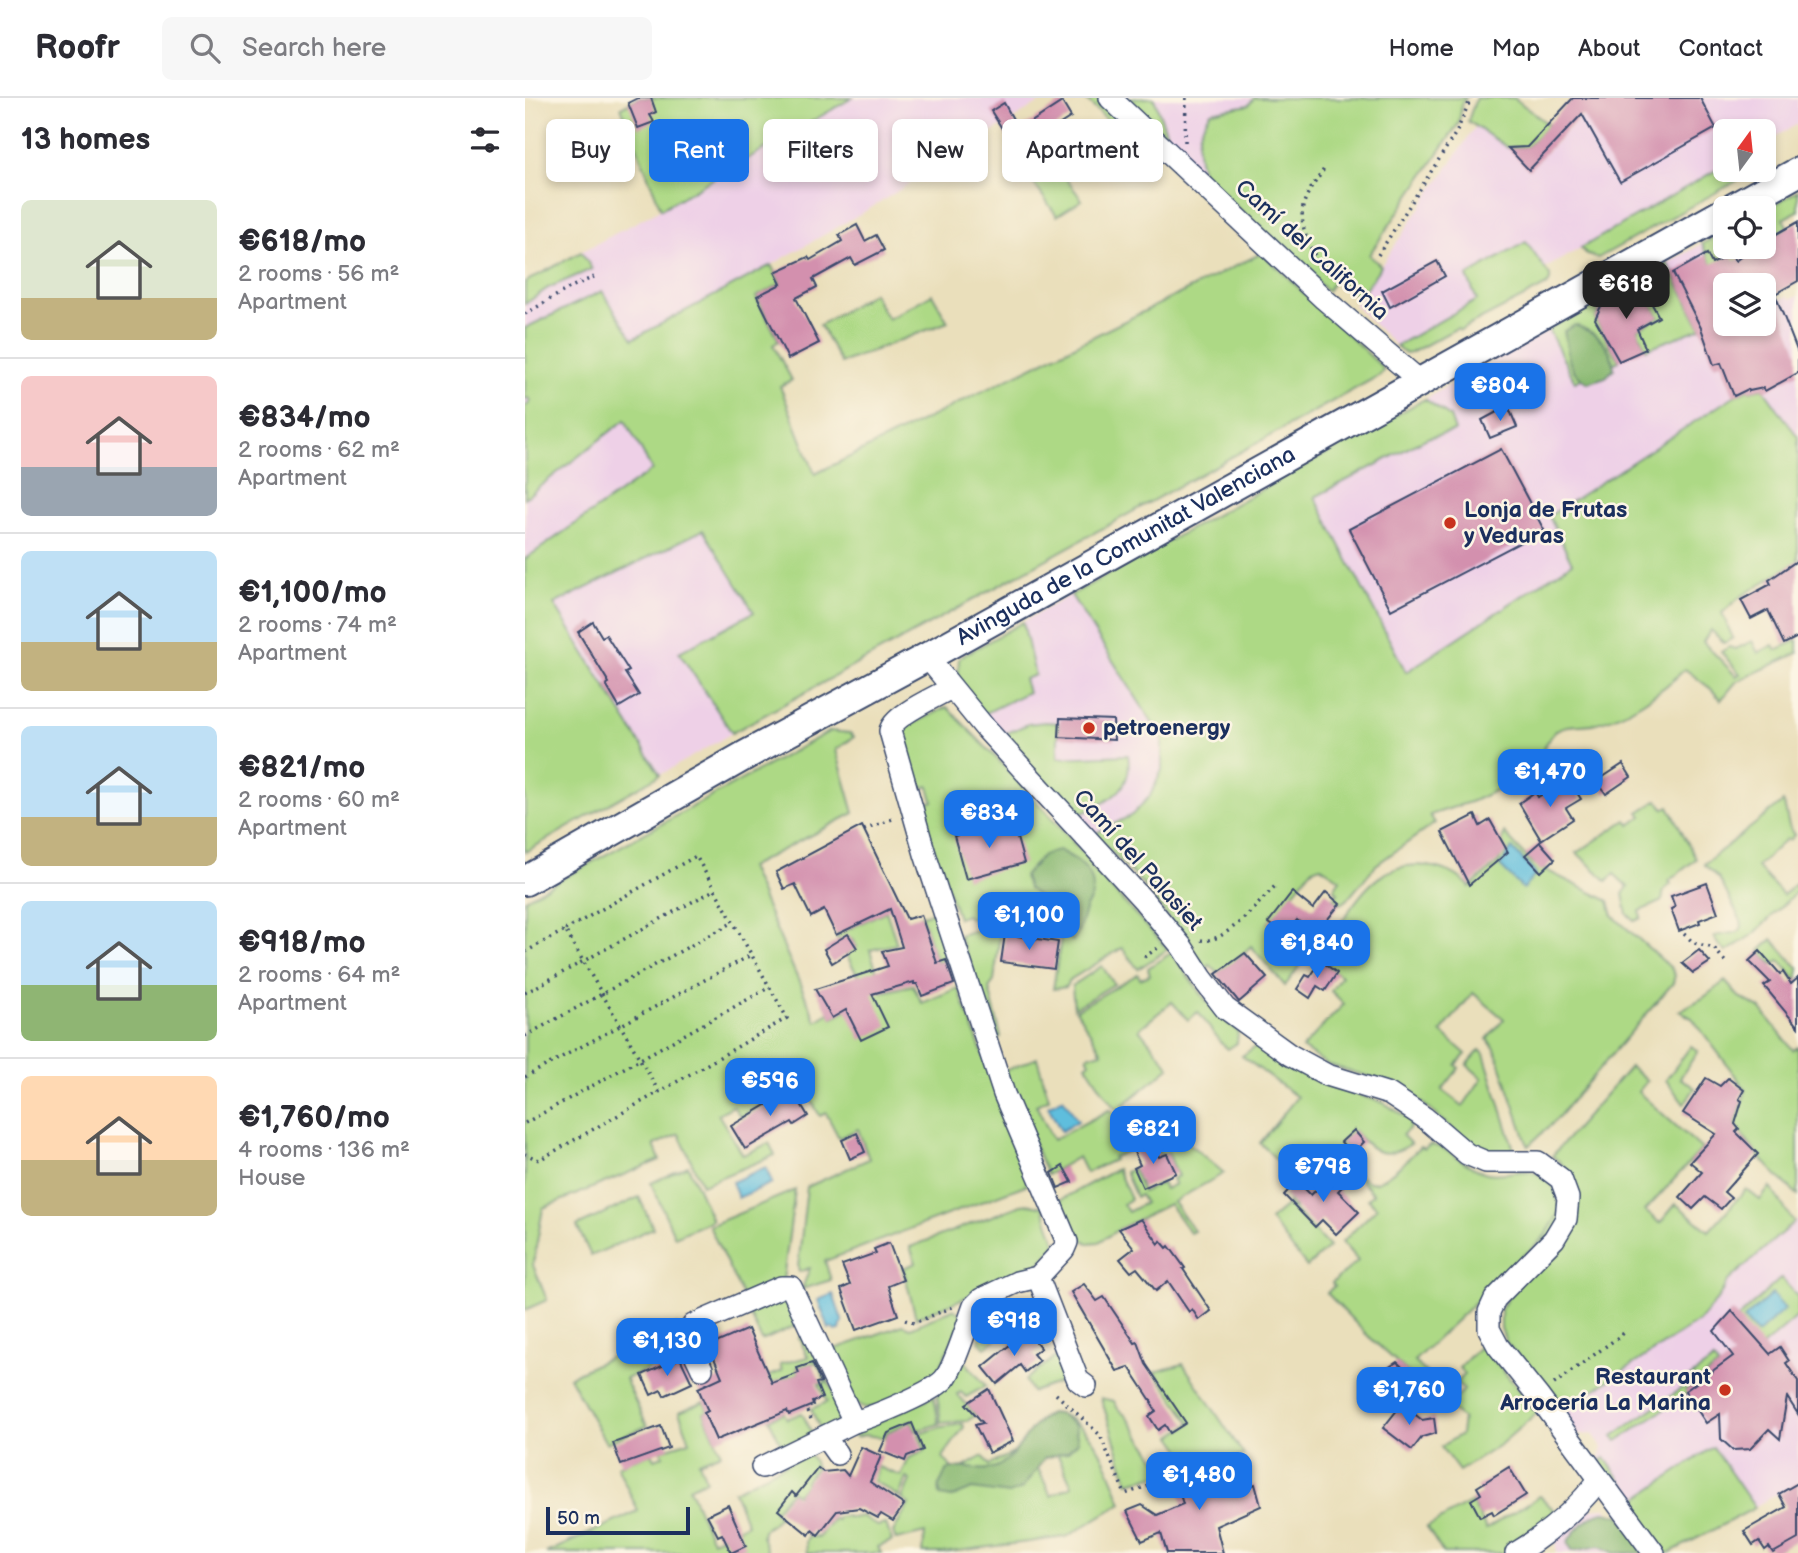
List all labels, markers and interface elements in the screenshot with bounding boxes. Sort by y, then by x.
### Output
search box [162,17,652,80]
text: Roofr [35,28,120,68]
icon: search [186,29,224,67]
text: Search here [242,33,386,64]
text: Home [1389,34,1454,63]
text: Map [1492,34,1540,63]
text: About [1578,34,1640,63]
text: Contact [1678,34,1763,63]
chip: Buy [546,119,635,182]
chip: Rent [649,119,749,182]
chip: Filters [763,119,878,182]
chip: New [892,119,988,182]
chip: Apartment [1002,119,1163,182]
north arrow [1713,119,1776,182]
map controls [1713,119,1776,336]
icon: filters [466,121,504,159]
text: 13 homes [21,122,150,158]
street label: Camí del California [1229,174,1395,326]
button: locate [1713,196,1776,259]
text: €618/mo [238,224,366,260]
icon: home [77,228,161,312]
text: 2 rooms · 56 m² [238,260,400,288]
pin: €618 [1585,262,1667,321]
text: €618 [1599,270,1653,298]
button: layers [1713,273,1776,336]
text: Apartment [238,288,347,316]
pin: €804 [1459,364,1541,423]
text: €804 [1470,372,1530,400]
text: €834/mo [238,400,371,436]
icon: home [77,404,161,488]
text: 2 rooms · 62 m² [238,436,400,464]
street label: Avinguda de la Comunitat Valenciana [951,440,1300,652]
text: Apartment [238,464,347,492]
place label: Lonja de Frutas y Veduras [1464,496,1627,550]
marker: Lonja de Frutas y Veduras [1442,515,1458,531]
text: €1,100/mo [238,575,387,611]
icon: home [77,579,161,663]
text: 2 rooms · 74 m² [238,611,397,639]
text: Apartment [238,639,347,667]
place label: petroenergy [1103,714,1231,742]
marker: petroenergy [1081,720,1097,736]
text: €821/mo [238,750,365,786]
pin: €1,470 [1493,750,1607,809]
icon: home [77,754,161,838]
text: €1,470 [1514,758,1586,786]
street label: Camí del Palasiet [1067,784,1209,936]
text: 2 rooms · 60 m² [238,786,400,814]
pin: €834 [948,790,1030,850]
text: €834 [960,799,1018,827]
text: Apartment [238,814,347,842]
pin: €1,100 [972,892,1086,952]
text: €1,100 [994,901,1064,929]
pin: €1,840 [1260,920,1374,980]
text: €918/mo [238,925,366,961]
icon: home [77,929,161,1013]
text: €1,840 [1280,929,1354,957]
text: 2 rooms · 64 m² [238,961,400,989]
text: Apartment [238,989,347,1017]
pin: €596 [729,1058,811,1118]
text: €596 [741,1067,799,1095]
text: €1,760/mo [238,1100,390,1136]
icon: home [77,1104,161,1188]
pin: €821 [1112,1107,1194,1166]
text: €821 [1126,1115,1180,1143]
text: 4 rooms · 136 m² [238,1136,410,1164]
pin: €798 [1282,1144,1364,1204]
text: €798 [1294,1153,1352,1181]
text: House [238,1164,305,1192]
pin: €918 [973,1298,1055,1358]
text: €918 [987,1307,1041,1335]
pin: €1,130 [610,1318,724,1378]
text: €1,130 [632,1327,702,1355]
place label: Restaurant Arrocería La Marina [1499,1363,1711,1417]
pin: €1,760 [1352,1368,1466,1427]
text: €1,760 [1373,1376,1445,1404]
marker: Restaurant Arrocería La Marina [1717,1382,1733,1398]
pin: €1,480 [1142,1452,1256,1512]
text: €1,480 [1162,1461,1236,1489]
scale bar [546,1504,689,1536]
text: 50 m [557,1507,600,1530]

